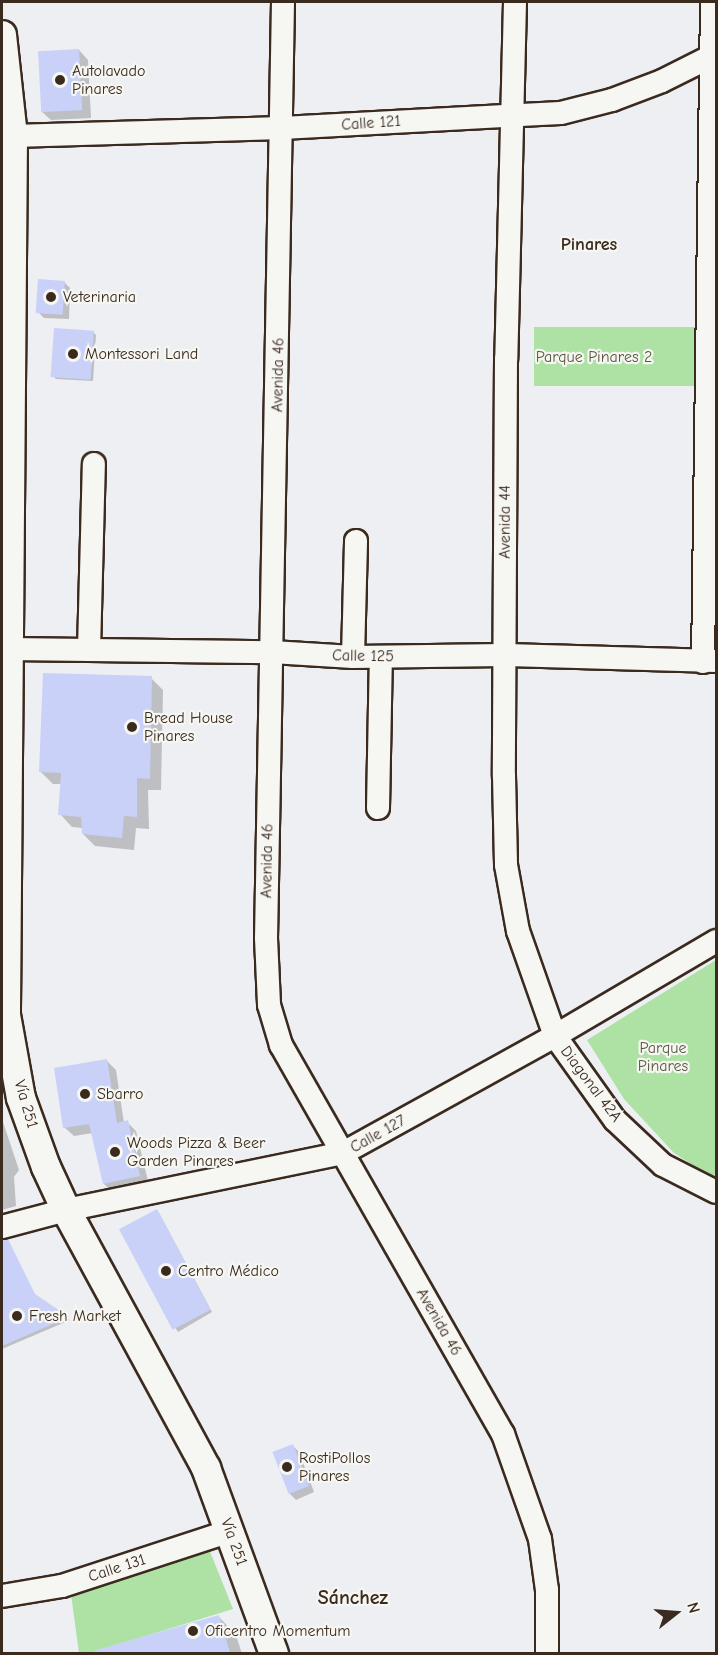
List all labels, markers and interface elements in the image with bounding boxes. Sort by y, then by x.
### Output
place label: Autolavado Pinares [72,61,145,99]
marker: Autolavado Pinares [53,73,67,87]
street label: Calle 121 [341,111,401,135]
district label: Pinares [561,234,617,256]
place label: Veterinaria [63,287,136,307]
marker: Veterinaria [44,290,58,304]
street label: Avenida 46 [268,338,288,412]
place label: Montessori Land [85,344,198,364]
marker: Montessori Land [66,347,80,361]
park label: Parque Pinares 2 [536,347,652,367]
street label: Avenida 44 [495,485,515,559]
street label: Calle 125 [332,646,394,666]
place label: Bread House Pinares [144,708,233,746]
marker: Bread House Pinares [125,720,139,734]
street label: Avenida 46 [257,824,277,898]
park label: Parque Pinares [638,1038,688,1076]
street label: Diagonal 42A [556,1042,626,1126]
street label: Vía 251 [10,1078,42,1130]
place label: Sbarro [97,1084,144,1104]
marker: Sbarro [78,1087,92,1101]
street label: Calle 127 [347,1111,409,1157]
place label: Woods Pizza & Beer Garden Pinares [127,1133,265,1171]
marker: Woods Pizza & Beer Garden Pinares [108,1145,122,1159]
place label: Centro Médico [178,1261,279,1281]
marker: Centro Médico [159,1264,173,1278]
street label: Avenida 46 [412,1285,466,1359]
place label: Fresh Market [29,1306,121,1326]
marker: Fresh Market [10,1309,24,1323]
place label: RostiPollos Pinares [299,1448,370,1486]
marker: RostiPollos Pinares [280,1460,294,1474]
street label: Vía 251 [217,1516,251,1568]
street label: Calle 131 [86,1550,148,1586]
north arrow [646,1583,706,1643]
district label: Sánchez [318,1585,388,1609]
text: N [683,1600,703,1615]
place label: Oficentro Momentum [205,1621,350,1641]
marker: Oficentro Momentum [186,1624,200,1638]

